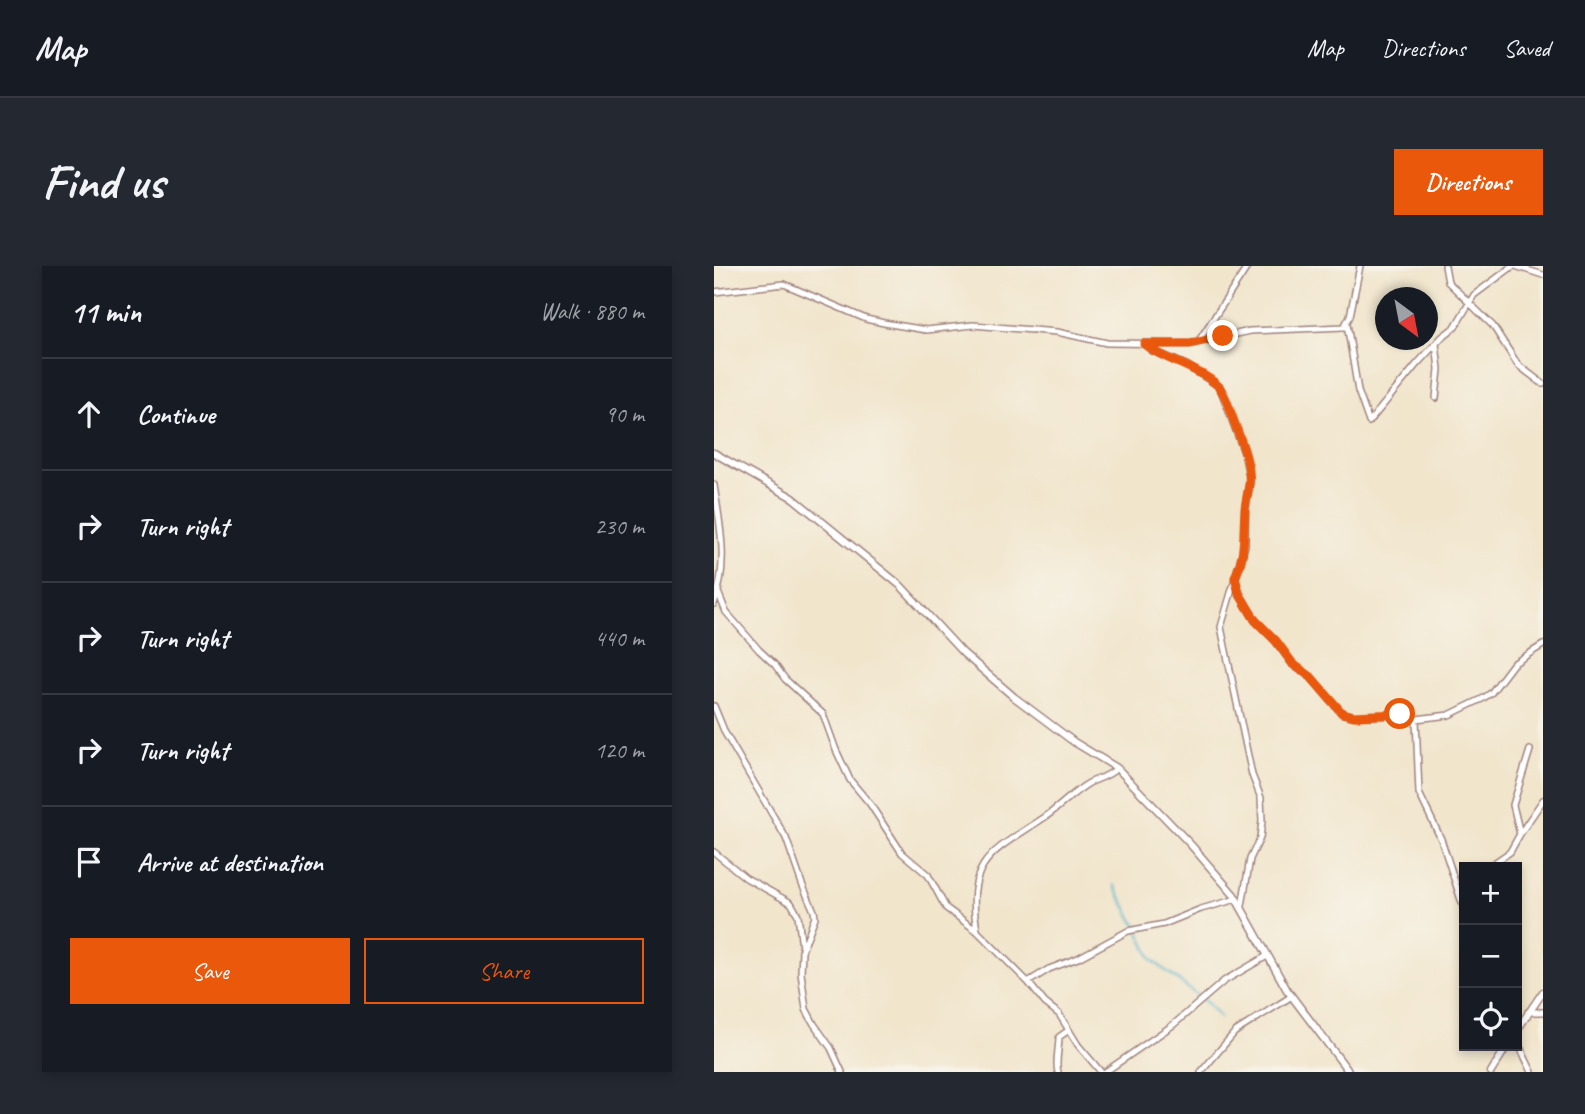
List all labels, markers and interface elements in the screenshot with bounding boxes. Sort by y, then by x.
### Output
text: Map [35,27,86,69]
text: Map [1307,33,1344,63]
text: Directions [1382,33,1465,63]
text: Saved [1503,33,1550,63]
button: Directions [1394,149,1543,215]
text: Find us [42,151,164,213]
north arrow [1375,287,1438,350]
text: 11 min [70,293,141,331]
text: Walk · 880 m [540,297,644,326]
route end [1207,320,1238,351]
icon: ahead [70,395,108,433]
text: Continue [137,398,215,431]
text: 90 m [605,400,644,429]
icon: right [70,507,108,545]
text: Turn right [137,510,228,543]
text: 230 m [595,512,644,541]
icon: right [70,619,108,657]
text: Turn right [137,622,228,655]
text: 440 m [595,624,644,653]
route start [1384,698,1415,729]
icon: right [70,731,108,769]
text: Turn right [137,734,228,767]
text: 120 m [595,736,644,765]
icon: arrive [70,843,108,881]
text: Arrive at destination [137,846,323,879]
map controls [1459,862,1522,1051]
button: + [1459,862,1522,925]
button: − [1459,925,1522,988]
button: Save [70,938,350,1004]
button: Share [364,938,644,1004]
button: locate [1459,988,1522,1051]

